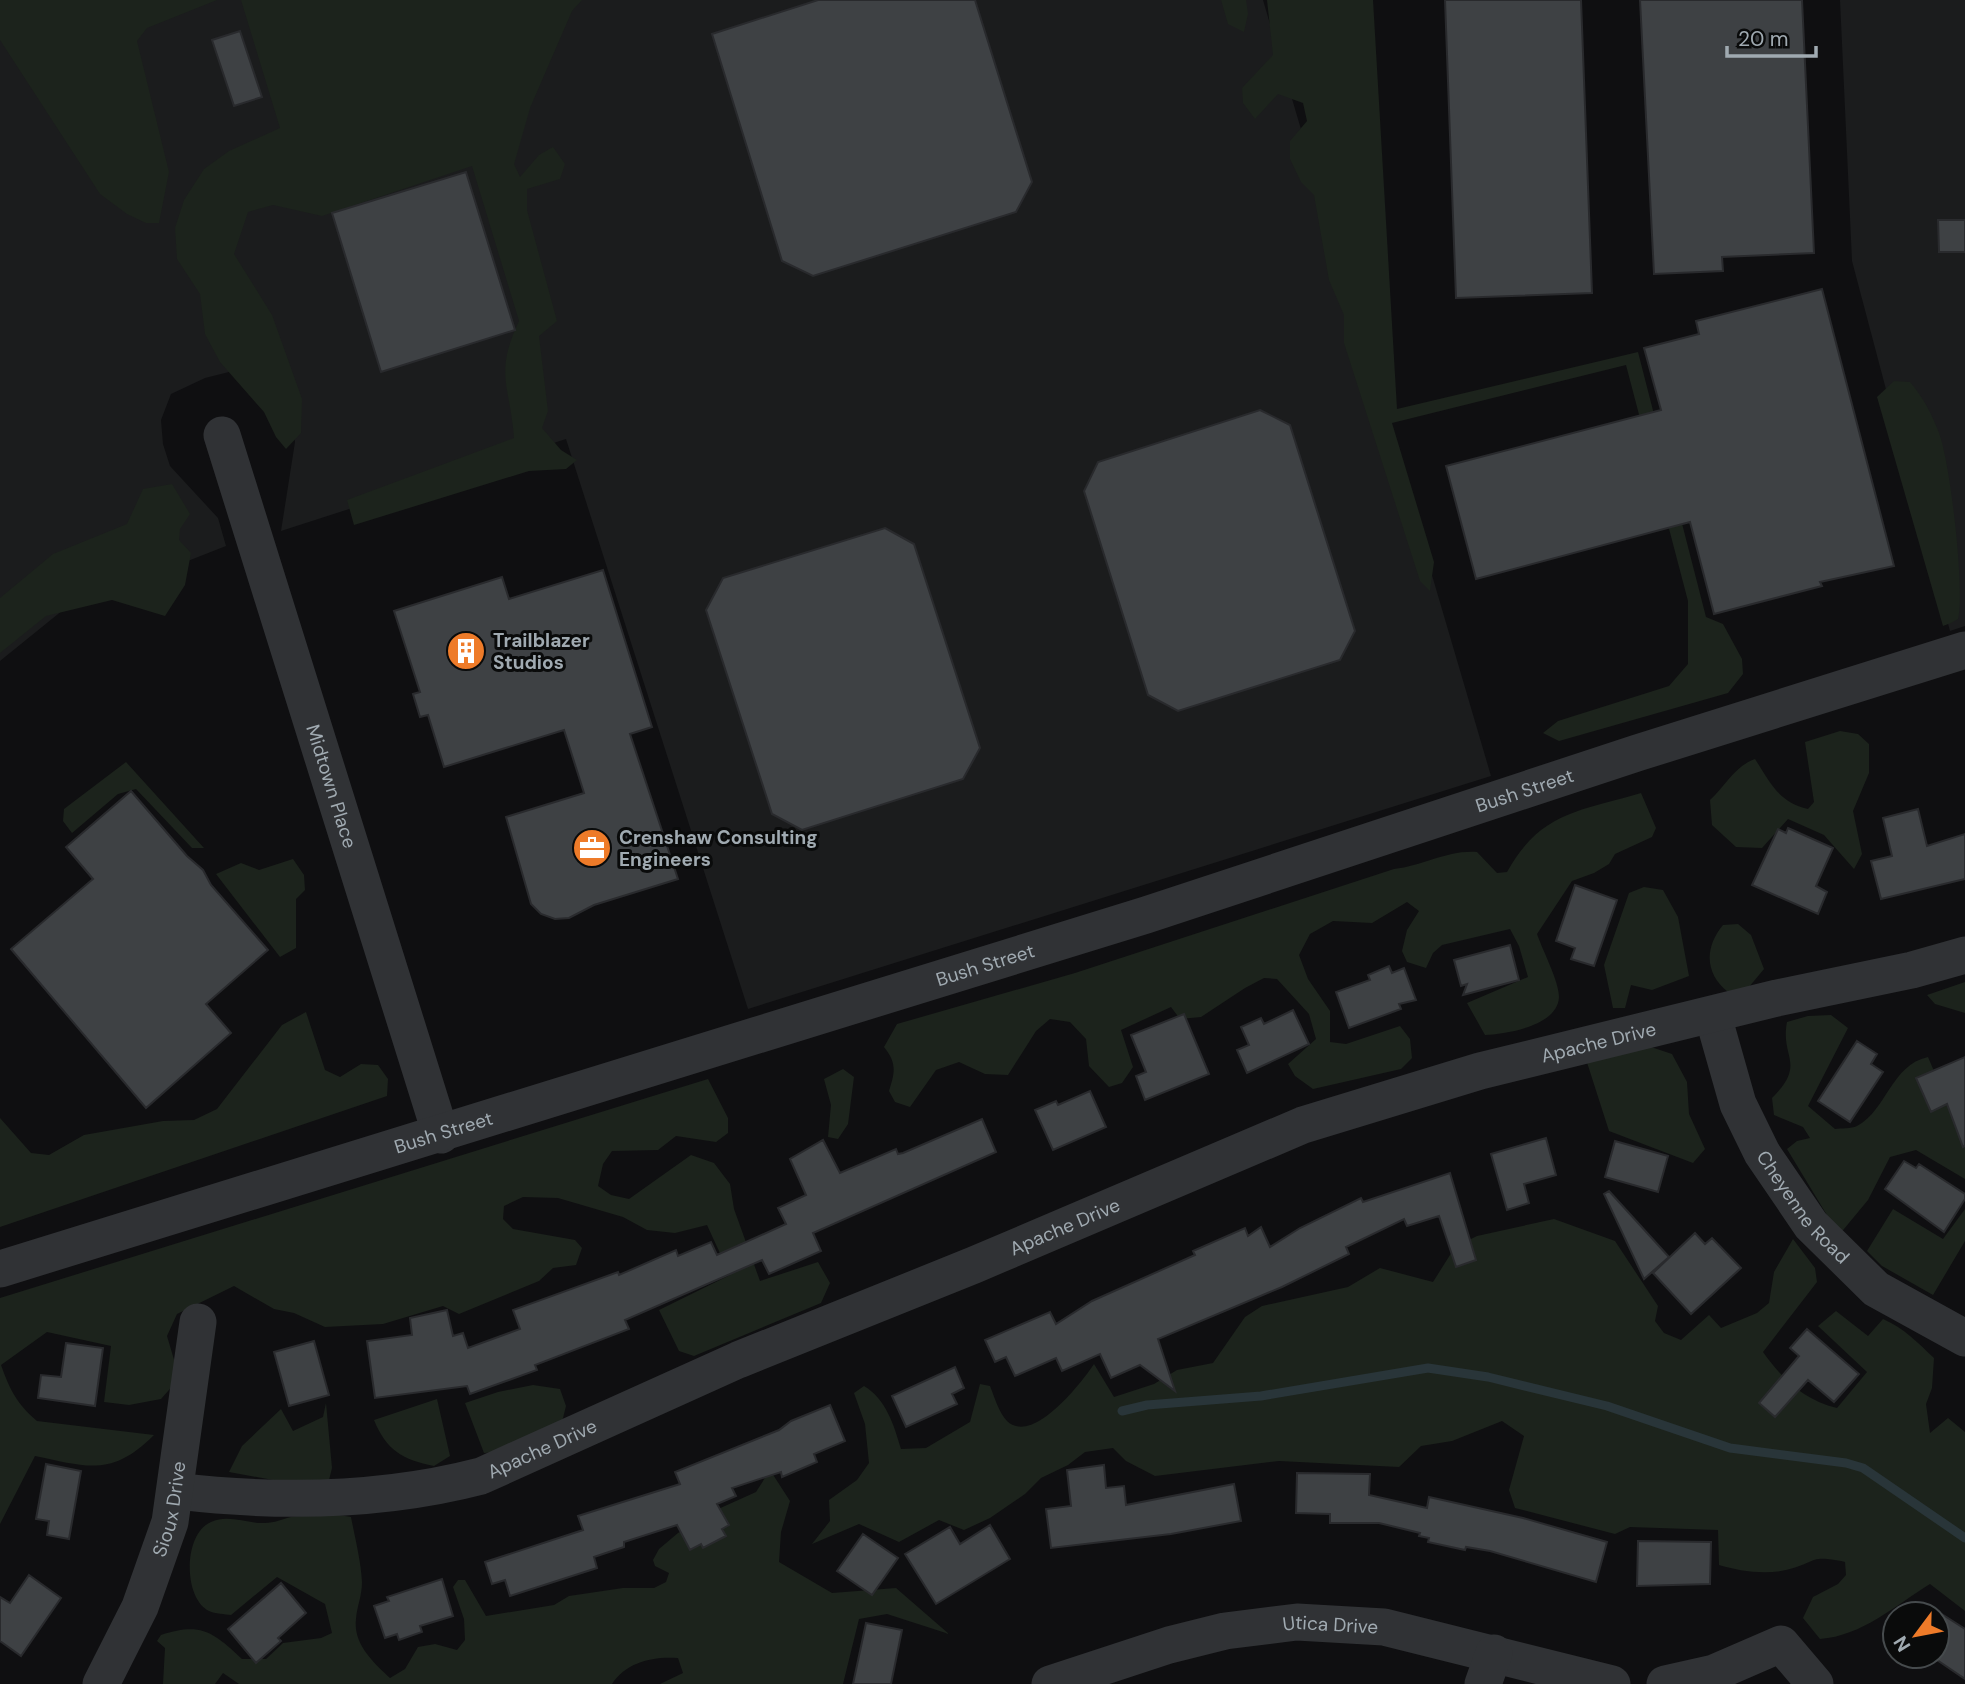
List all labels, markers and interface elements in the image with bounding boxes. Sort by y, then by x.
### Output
scale bar [1727,14,1816,58]
text: 20 m [1738,25,1789,53]
place label: Trailblazer Studios [493,628,590,675]
building icon: Trailblazer Studios [445,630,487,672]
street label: Midtown Place [301,721,363,851]
street label: Bush Street [1472,762,1577,818]
place label: Crenshaw Consulting Engineers [619,825,817,872]
office icon: Crenshaw Consulting Engineers [571,827,613,869]
street label: Bush Street [933,938,1037,992]
street label: Apache Drive [1538,1016,1658,1068]
street label: Bush Street [391,1105,496,1159]
street label: Cheyenne Road [1751,1145,1855,1269]
street label: Apache Drive [1006,1192,1124,1261]
street label: Apache Drive [483,1413,601,1484]
street label: Sioux Drive [146,1460,191,1560]
north arrow [1881,1600,1951,1670]
street label: Utica Drive [1281,1609,1379,1639]
text: N [1888,1631,1916,1656]

